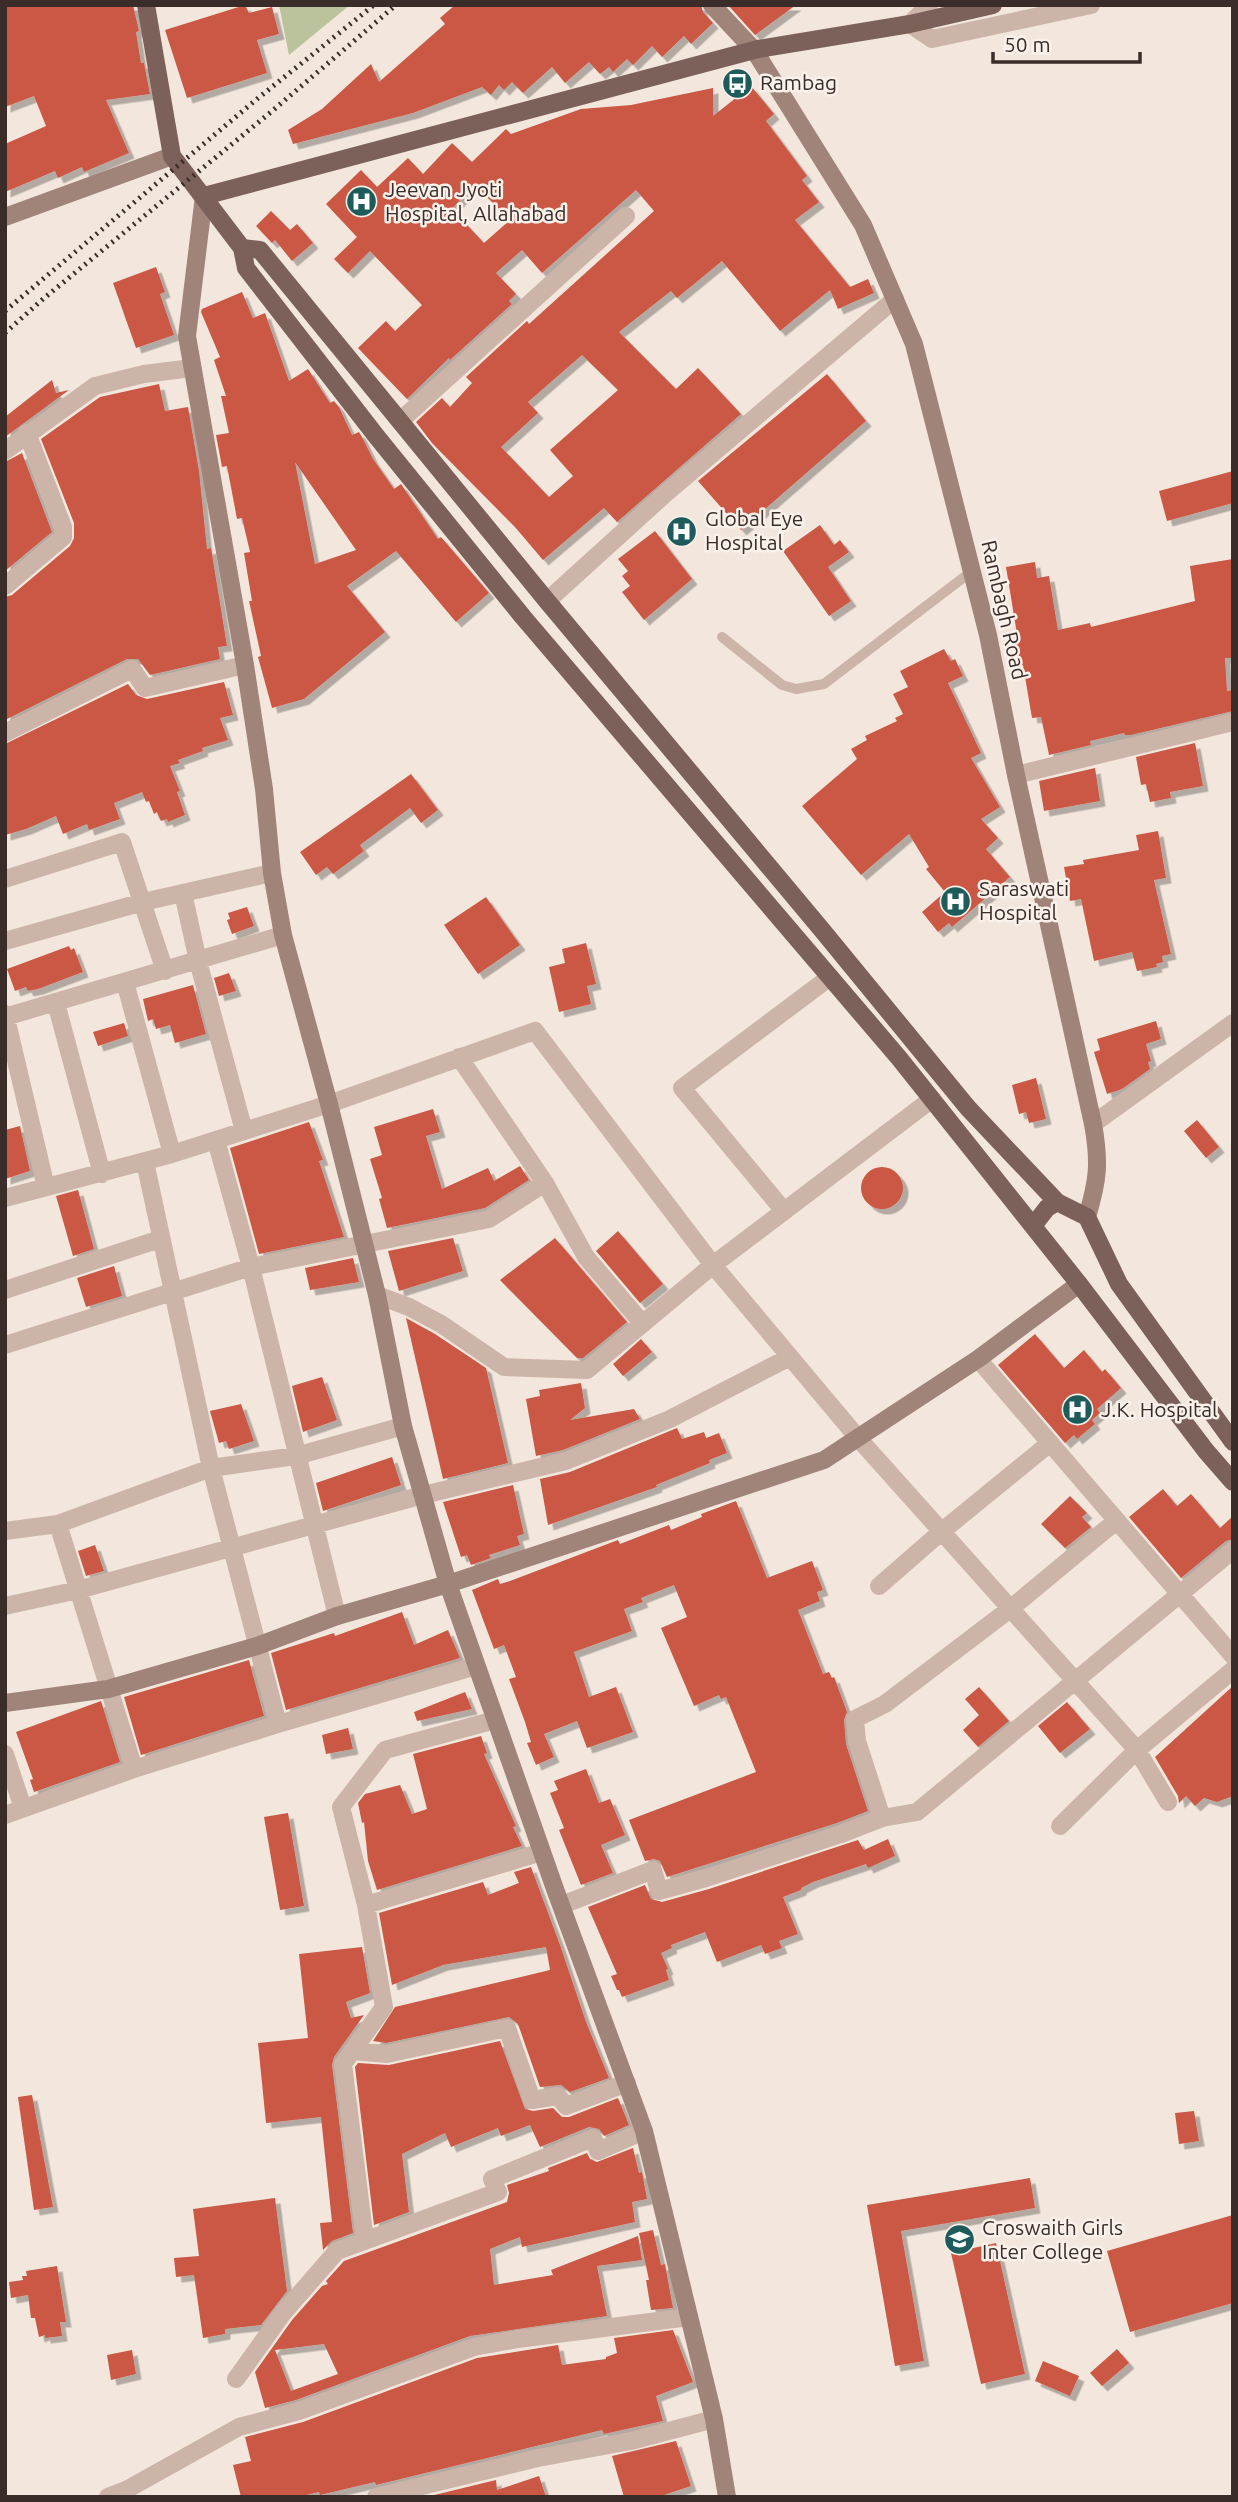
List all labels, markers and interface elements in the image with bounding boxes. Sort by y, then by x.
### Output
scale bar [993,21,1140,65]
text: 50 m [1004,32,1051,56]
bus stop icon: Rambag [720,66,754,100]
place label: Rambag [760,70,837,94]
place label: Jeevan Jyoti Hospital, Allahabad [385,177,567,225]
hospital icon: Jeevan Jyoti Hospital, Allahabad [345,185,379,219]
place label: Global Eye Hospital [705,506,803,554]
hospital icon: Global Eye Hospital [665,514,699,548]
street label: Rambagh Road [977,538,1033,682]
place label: Saraswati Hospital [979,876,1069,924]
hospital icon: Saraswati Hospital [939,884,973,918]
hospital icon: J.K. Hospital [1061,1393,1095,1427]
place label: J.K. Hospital [1101,1397,1218,1421]
place label: Croswaith Girls Inter College [982,2215,1123,2263]
school or university icon: Croswaith Girls Inter College [942,2223,976,2257]

